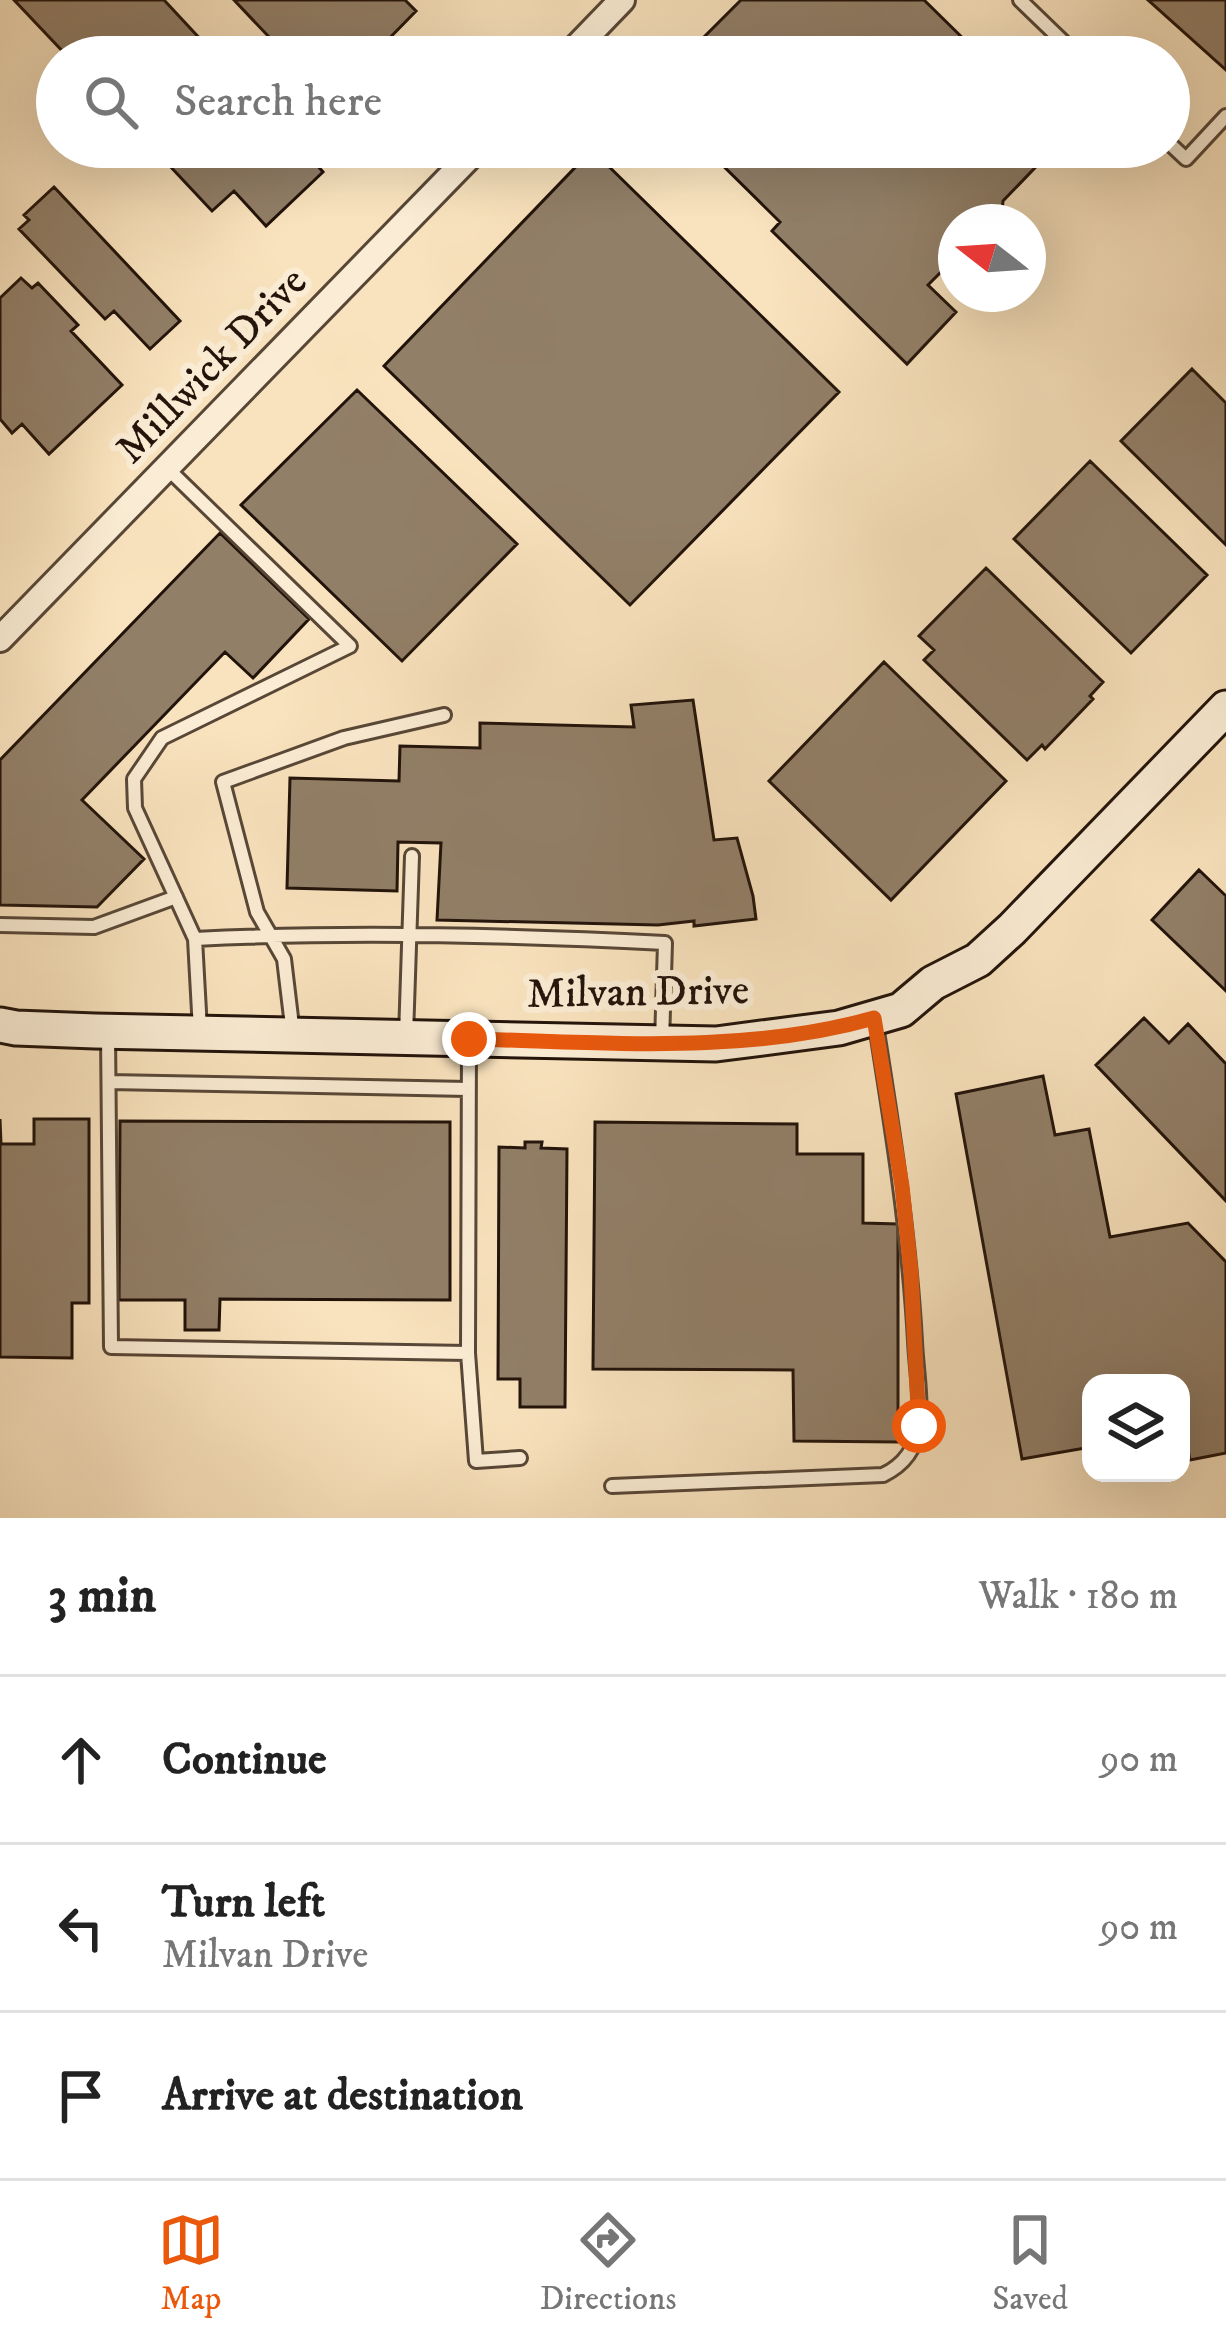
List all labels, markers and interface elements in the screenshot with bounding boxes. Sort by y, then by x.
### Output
search box [36,36,1190,168]
icon: search [78,69,144,135]
text: Search here [174,74,382,130]
north arrow [938,204,1046,312]
street label: Millwick Drive [105,257,319,475]
street label: Milvan Drive [526,965,750,1021]
route end [442,1012,496,1066]
map controls [1082,1374,1190,1482]
button: layers [1082,1374,1190,1482]
route start [892,1399,946,1453]
text: 3 min [48,1564,156,1628]
text: Walk · 180 m [978,1572,1178,1621]
icon: ahead [48,1727,114,1793]
text: Continue [162,1732,327,1788]
text: 90 m [1100,1735,1178,1784]
text: Turn left [162,1875,325,1931]
icon: left [48,1895,114,1961]
text: 90 m [1100,1903,1178,1952]
text: Milvan Drive [162,1931,368,1980]
icon: arrive [48,2063,114,2129]
text: Arrive at destination [162,2068,523,2124]
tab: Map [158,2207,224,2320]
tab: Directions [540,2207,676,2320]
tab: Saved [992,2207,1068,2320]

